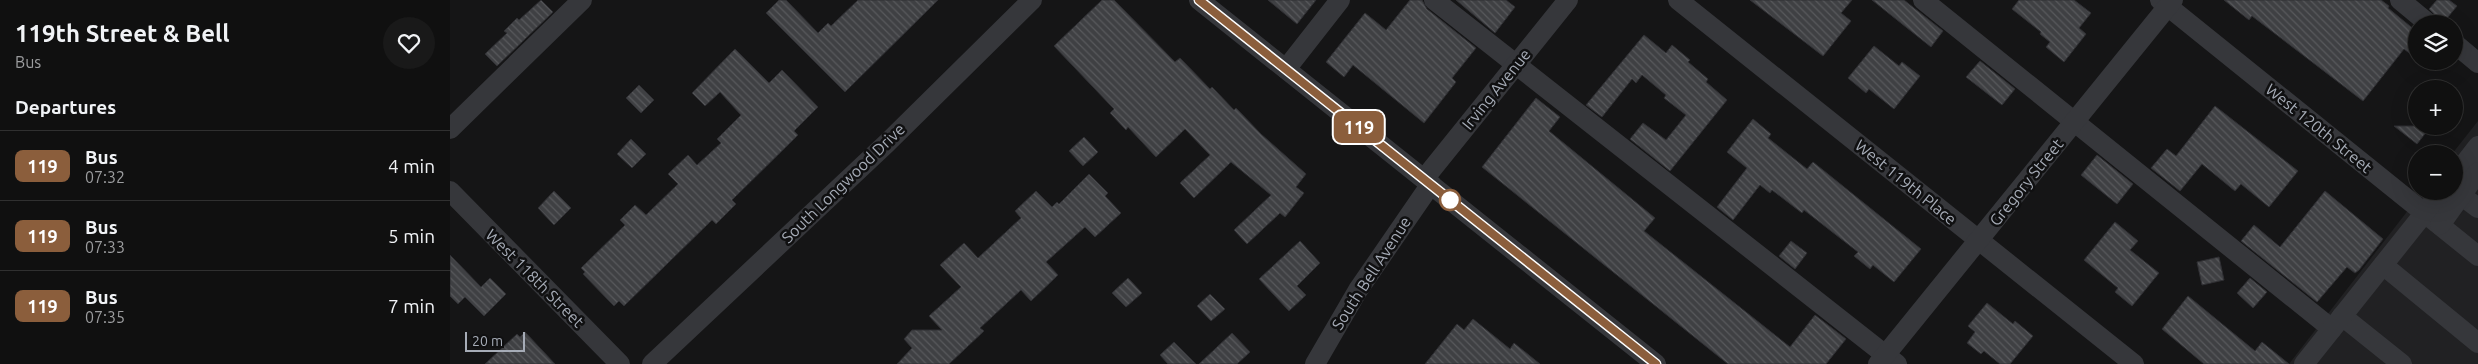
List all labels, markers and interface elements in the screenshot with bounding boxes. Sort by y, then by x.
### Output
map controls [2408,15,2463,200]
button: layers [2408,15,2463,70]
button: heart [383,17,435,69]
text: 119th Street & Bell [15,20,230,47]
street label: Irving Avenue [1458,45,1534,133]
text: Bus [15,53,41,71]
street label: West 120th Street [2262,80,2376,177]
button: + [2408,80,2463,135]
text: Departures [15,96,116,118]
line badge: 119 [1330,111,1388,143]
text: 119 [1344,117,1374,137]
street label: South Longwood Drive [778,120,908,246]
street label: Gregory Street [1985,134,2067,229]
street label: West 119th Place [1852,136,1960,228]
button: − [2408,145,2463,200]
text: Bus [85,146,118,168]
text: 4 min [388,155,435,177]
text: 119 [27,156,58,176]
text: 07:32 [85,168,125,186]
unlabelled marker [1439,189,1461,211]
street label: South Bell Avenue [1328,213,1414,333]
text: Bus [85,216,118,238]
text: 5 min [388,225,435,247]
street label: West 118th Street [482,225,588,331]
text: 119 [27,226,58,246]
text: 07:33 [85,238,125,256]
text: Bus [85,286,118,308]
text: 7 min [388,295,435,317]
text: 119 [27,296,58,316]
text: 07:35 [85,308,125,326]
scale bar [465,329,525,352]
text: 20 m [472,333,503,349]

